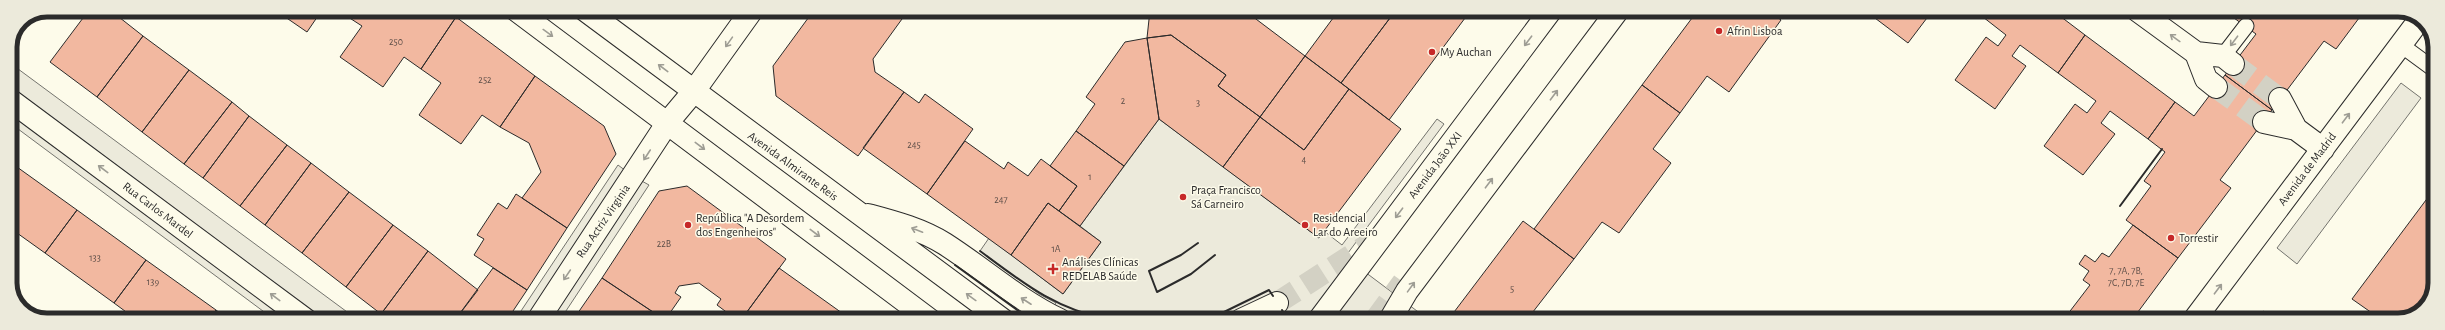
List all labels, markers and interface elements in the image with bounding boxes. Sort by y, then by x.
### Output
place label: Afrin Lisboa [1727,25,1783,37]
marker: Afrin Lisboa [1714,26,1724,36]
one-way arrow [542,29,553,37]
one-way arrow [2170,34,2181,42]
one-way arrow [725,36,733,47]
one-way arrow [1524,36,1532,47]
one-way arrow [2230,36,2239,47]
house number: 250 [389,37,403,47]
place label: My Auchan [1440,46,1492,59]
marker: My Auchan [1427,47,1437,57]
one-way arrow [657,64,668,72]
house number: 252 [478,75,492,85]
one-way arrow [1550,90,1559,101]
house number: 2 [1121,96,1126,106]
house number: 3 [1196,98,1200,108]
one-way arrow [2342,112,2350,123]
street label: Avenida Almirante Reis [746,129,840,203]
street label: Avenida João XXI [1406,129,1464,201]
street label: Avenida de Madrid [2276,130,2338,208]
house number: 245 [907,140,921,150]
one-way arrow [694,142,705,150]
one-way arrow [643,149,651,160]
house number: 4 [1302,155,1307,165]
one-way arrow [98,165,109,173]
house number: 1 [1088,172,1092,182]
one-way arrow [1484,177,1493,188]
street label: Rua Carlos Mardel [121,180,195,240]
street label: Rua Actriz Virginia [574,182,632,260]
place label: Praça Francisco Sá Carneiro [1191,184,1261,210]
marker: Praça Francisco Sá Carneiro [1178,192,1188,202]
house number: 247 [994,195,1008,205]
one-way arrow [1395,207,1404,218]
place label: República "A Desordem dos Engenheiros" [696,212,804,238]
place label: Residencial Lar do Areeiro [1313,212,1378,238]
marker: República "A Desordem dos Engenheiros" [683,220,693,230]
marker: Residencial Lar do Areeiro [1300,220,1310,230]
one-way arrow [912,226,924,234]
one-way arrow [809,228,820,237]
place label: Torrestir [2179,232,2218,244]
marker: Torrestir [2166,233,2176,243]
house number: 22B [657,239,671,249]
house number: 1A [1051,244,1061,254]
house number: 133 [89,253,101,263]
place label: Análises Clínicas REDELAB Saúde [1062,256,1139,282]
marker: Análises Clínicas REDELAB Saúde [1047,263,1059,275]
house number: 7, 7A, 7B, 7C, 7D, 7E [2108,266,2144,288]
one-way arrow [563,269,571,281]
house number: 139 [147,277,159,287]
one-way arrow [1406,281,1415,292]
one-way arrow [2214,283,2222,294]
house number: 5 [1510,284,1514,294]
one-way arrow [270,292,281,301]
one-way arrow [966,293,977,301]
one-way arrow [1020,297,1032,305]

